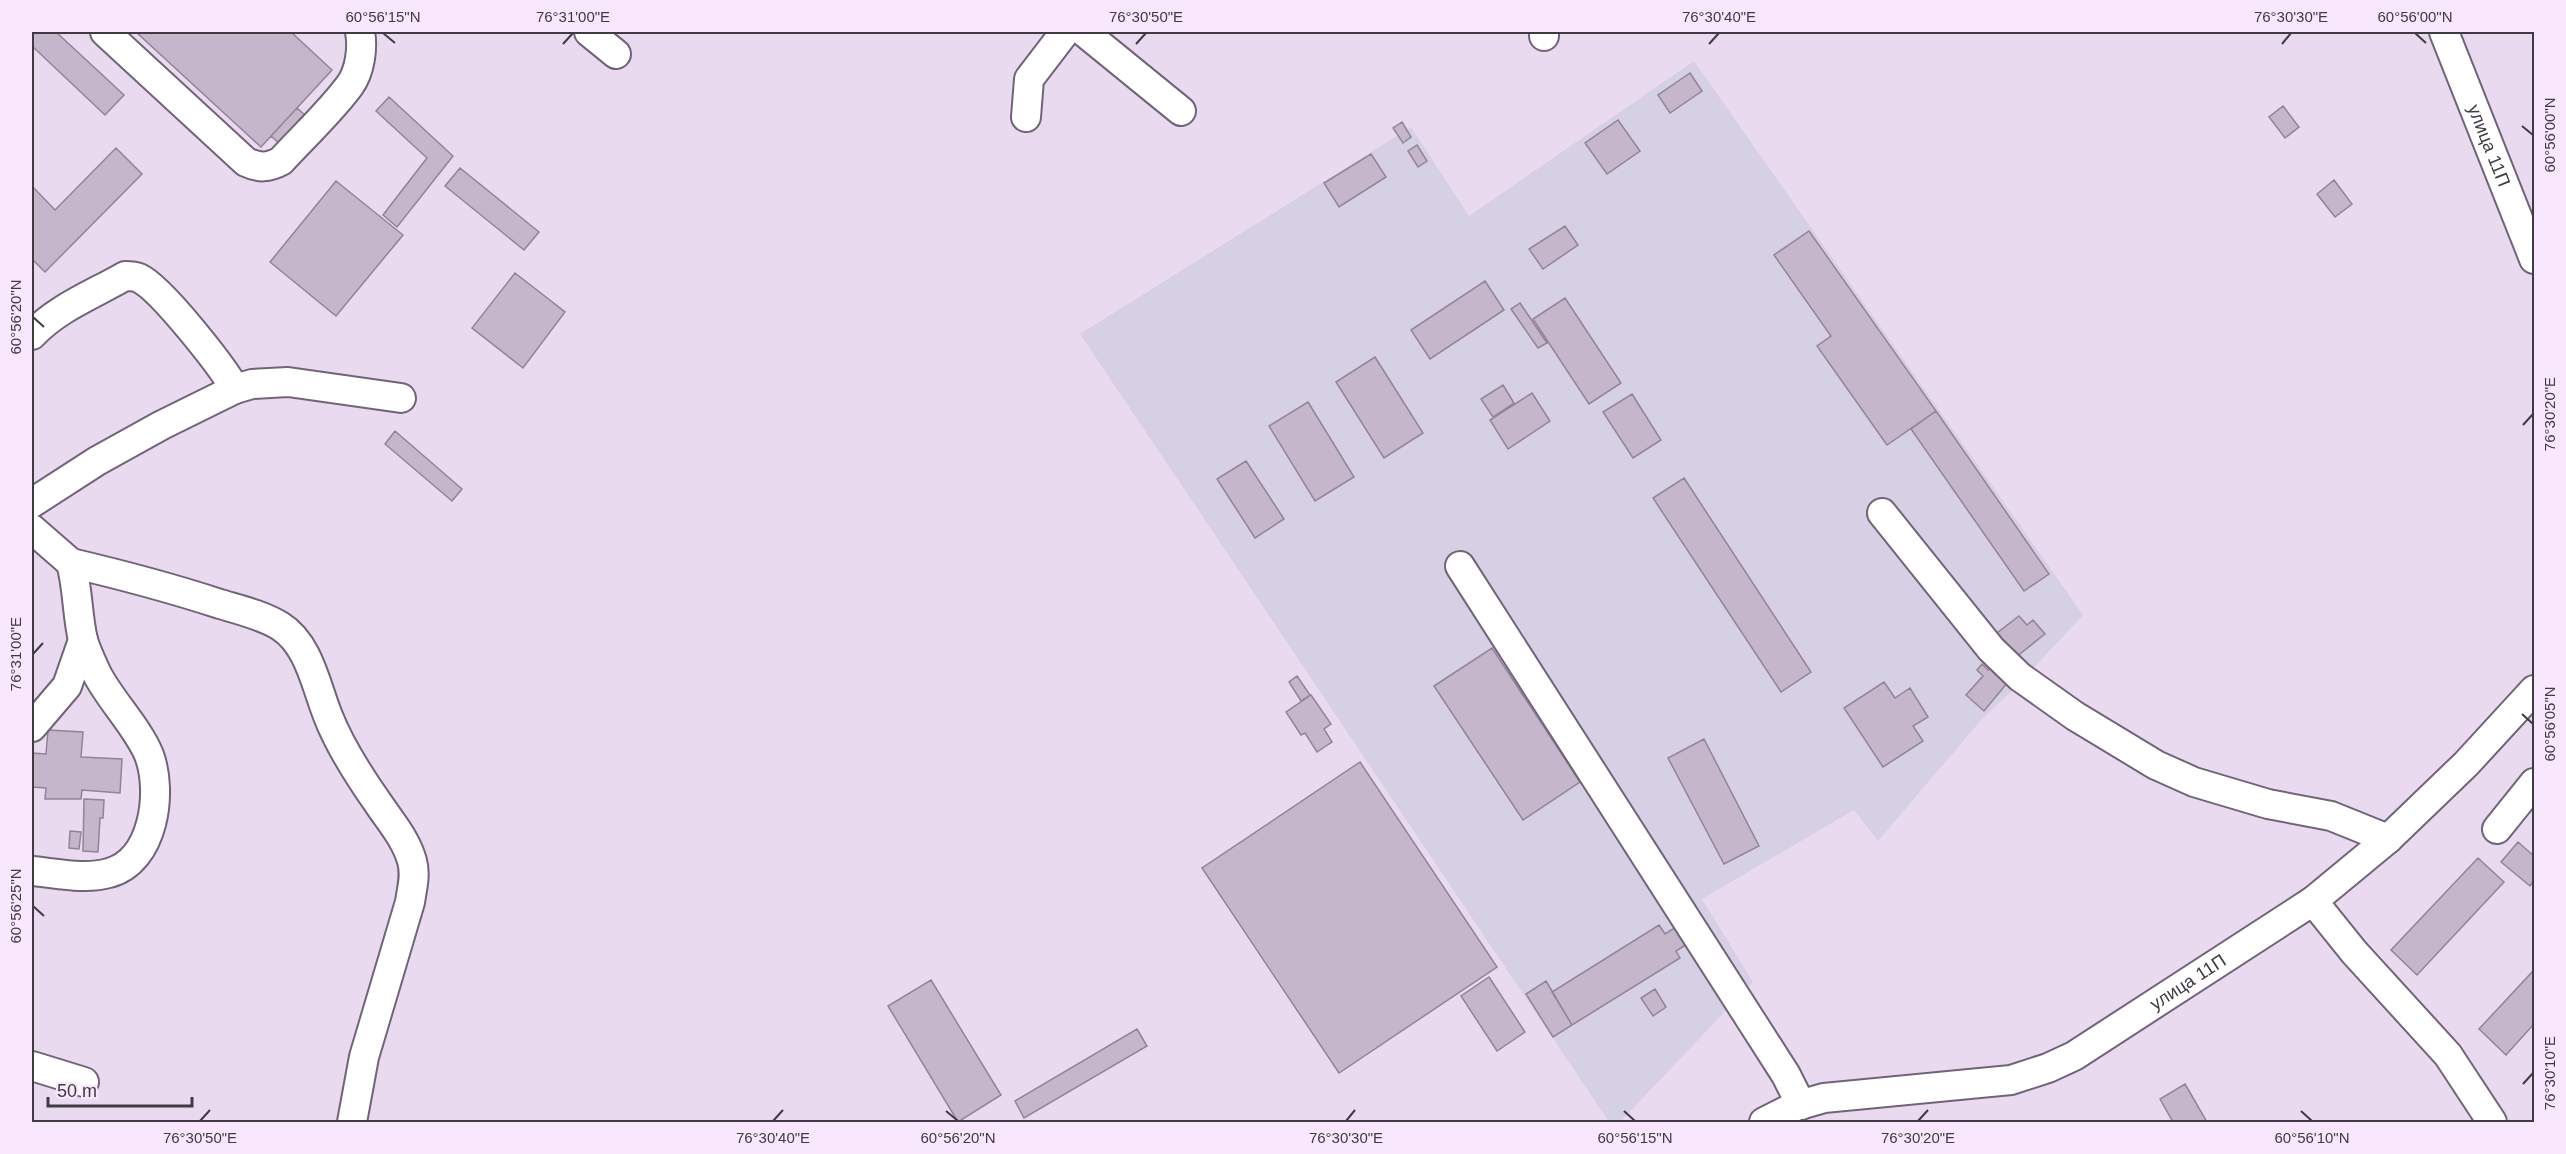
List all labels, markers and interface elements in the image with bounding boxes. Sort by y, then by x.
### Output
text: 60°56'15"N [345,8,421,25]
text: 76°31'00"E [536,8,610,25]
text: 76°30'50"E [1109,8,1183,25]
text: 76°30'40"E [1682,8,1756,25]
text: 76°30'30"E [2254,8,2328,25]
text: 60°56'00"N [2377,8,2453,25]
text: 60°56'00"N [2541,97,2558,173]
street label: улица 11П [2464,102,2514,189]
text: 60°56'20"N [7,279,24,355]
text: 76°30'20"E [2541,377,2558,451]
text: 76°31'00"E [7,617,24,691]
text: 60°56'05"N [2541,686,2558,762]
text: 60°56'25"N [7,868,24,944]
street label: улица 11П [2146,950,2229,1014]
text: 76°30'10"E [2541,1036,2558,1110]
scale bar [48,1070,192,1108]
text: 50 m [57,1081,97,1101]
text: 76°30'50"E [163,1129,237,1146]
text: 76°30'40"E [736,1129,810,1146]
text: 60°56'20"N [920,1129,996,1146]
text: 76°30'30"E [1309,1129,1383,1146]
text: 60°56'15"N [1597,1129,1673,1146]
text: 76°30'20"E [1881,1129,1955,1146]
text: 60°56'10"N [2274,1129,2350,1146]

